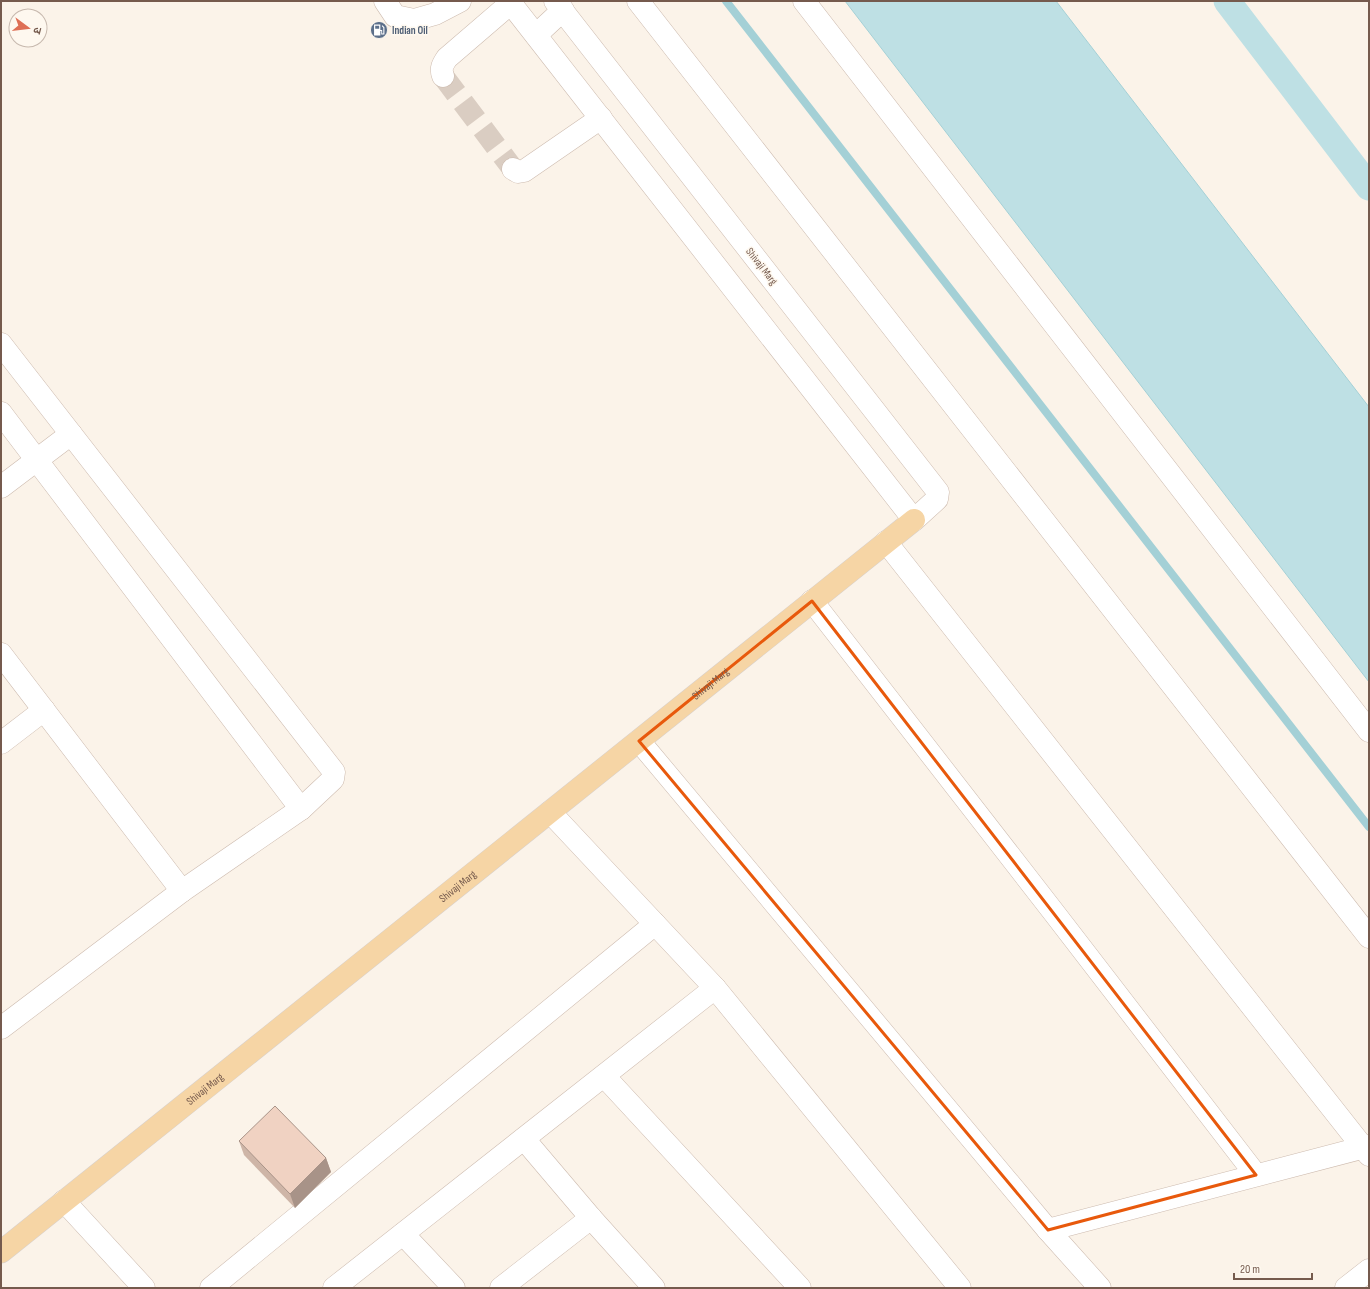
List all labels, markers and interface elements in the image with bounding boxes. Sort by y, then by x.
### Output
north arrow [8,8,48,48]
fuel station icon: Indian Oil [369,20,389,40]
place label: Indian Oil [392,24,428,37]
text: उ [30,26,44,36]
street label: Shivaji Marg [743,245,781,288]
street label: Shivaji Marg [689,665,732,703]
street label: Shivaji Marg [437,867,479,905]
street label: Shivaji Marg [184,1070,227,1108]
scale bar [1234,1255,1312,1281]
text: 20 m [1240,1262,1260,1277]

